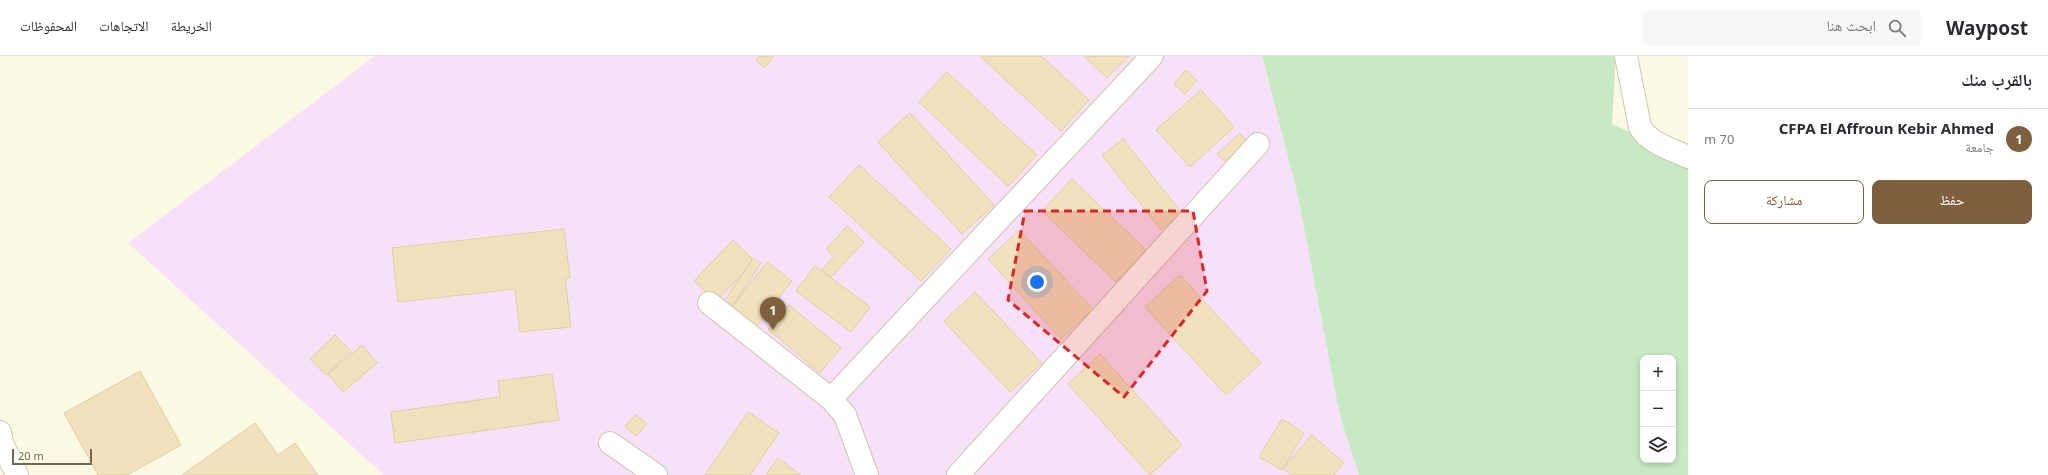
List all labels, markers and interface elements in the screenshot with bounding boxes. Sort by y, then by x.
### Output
search box [1642,10,1922,46]
text: ابحث هنا [1826,15,1876,35]
text: Waypost [1946,15,2028,41]
text: المحفوظات [20,16,77,35]
text: الاتجاهات [99,16,149,35]
text: الخريطة [171,16,212,35]
icon: search [1886,17,1908,39]
text: بالقرب منك [1961,68,2032,91]
text: CFPA El Affroun Kebir Ahmed [1779,118,1994,138]
text: 70 m [1704,130,1734,148]
text: 1 [2015,130,2023,148]
text: جامعة [1965,138,1994,156]
button: مشاركة [1704,180,1864,224]
button: حفظ [1872,180,2032,224]
your location [1027,272,1047,292]
pin: 1 [760,297,786,330]
map controls [1640,355,1676,463]
button: + [1640,355,1676,391]
button: − [1640,391,1676,427]
button: layers [1640,427,1676,463]
scale bar [12,447,92,466]
text: 20 m [18,448,44,463]

